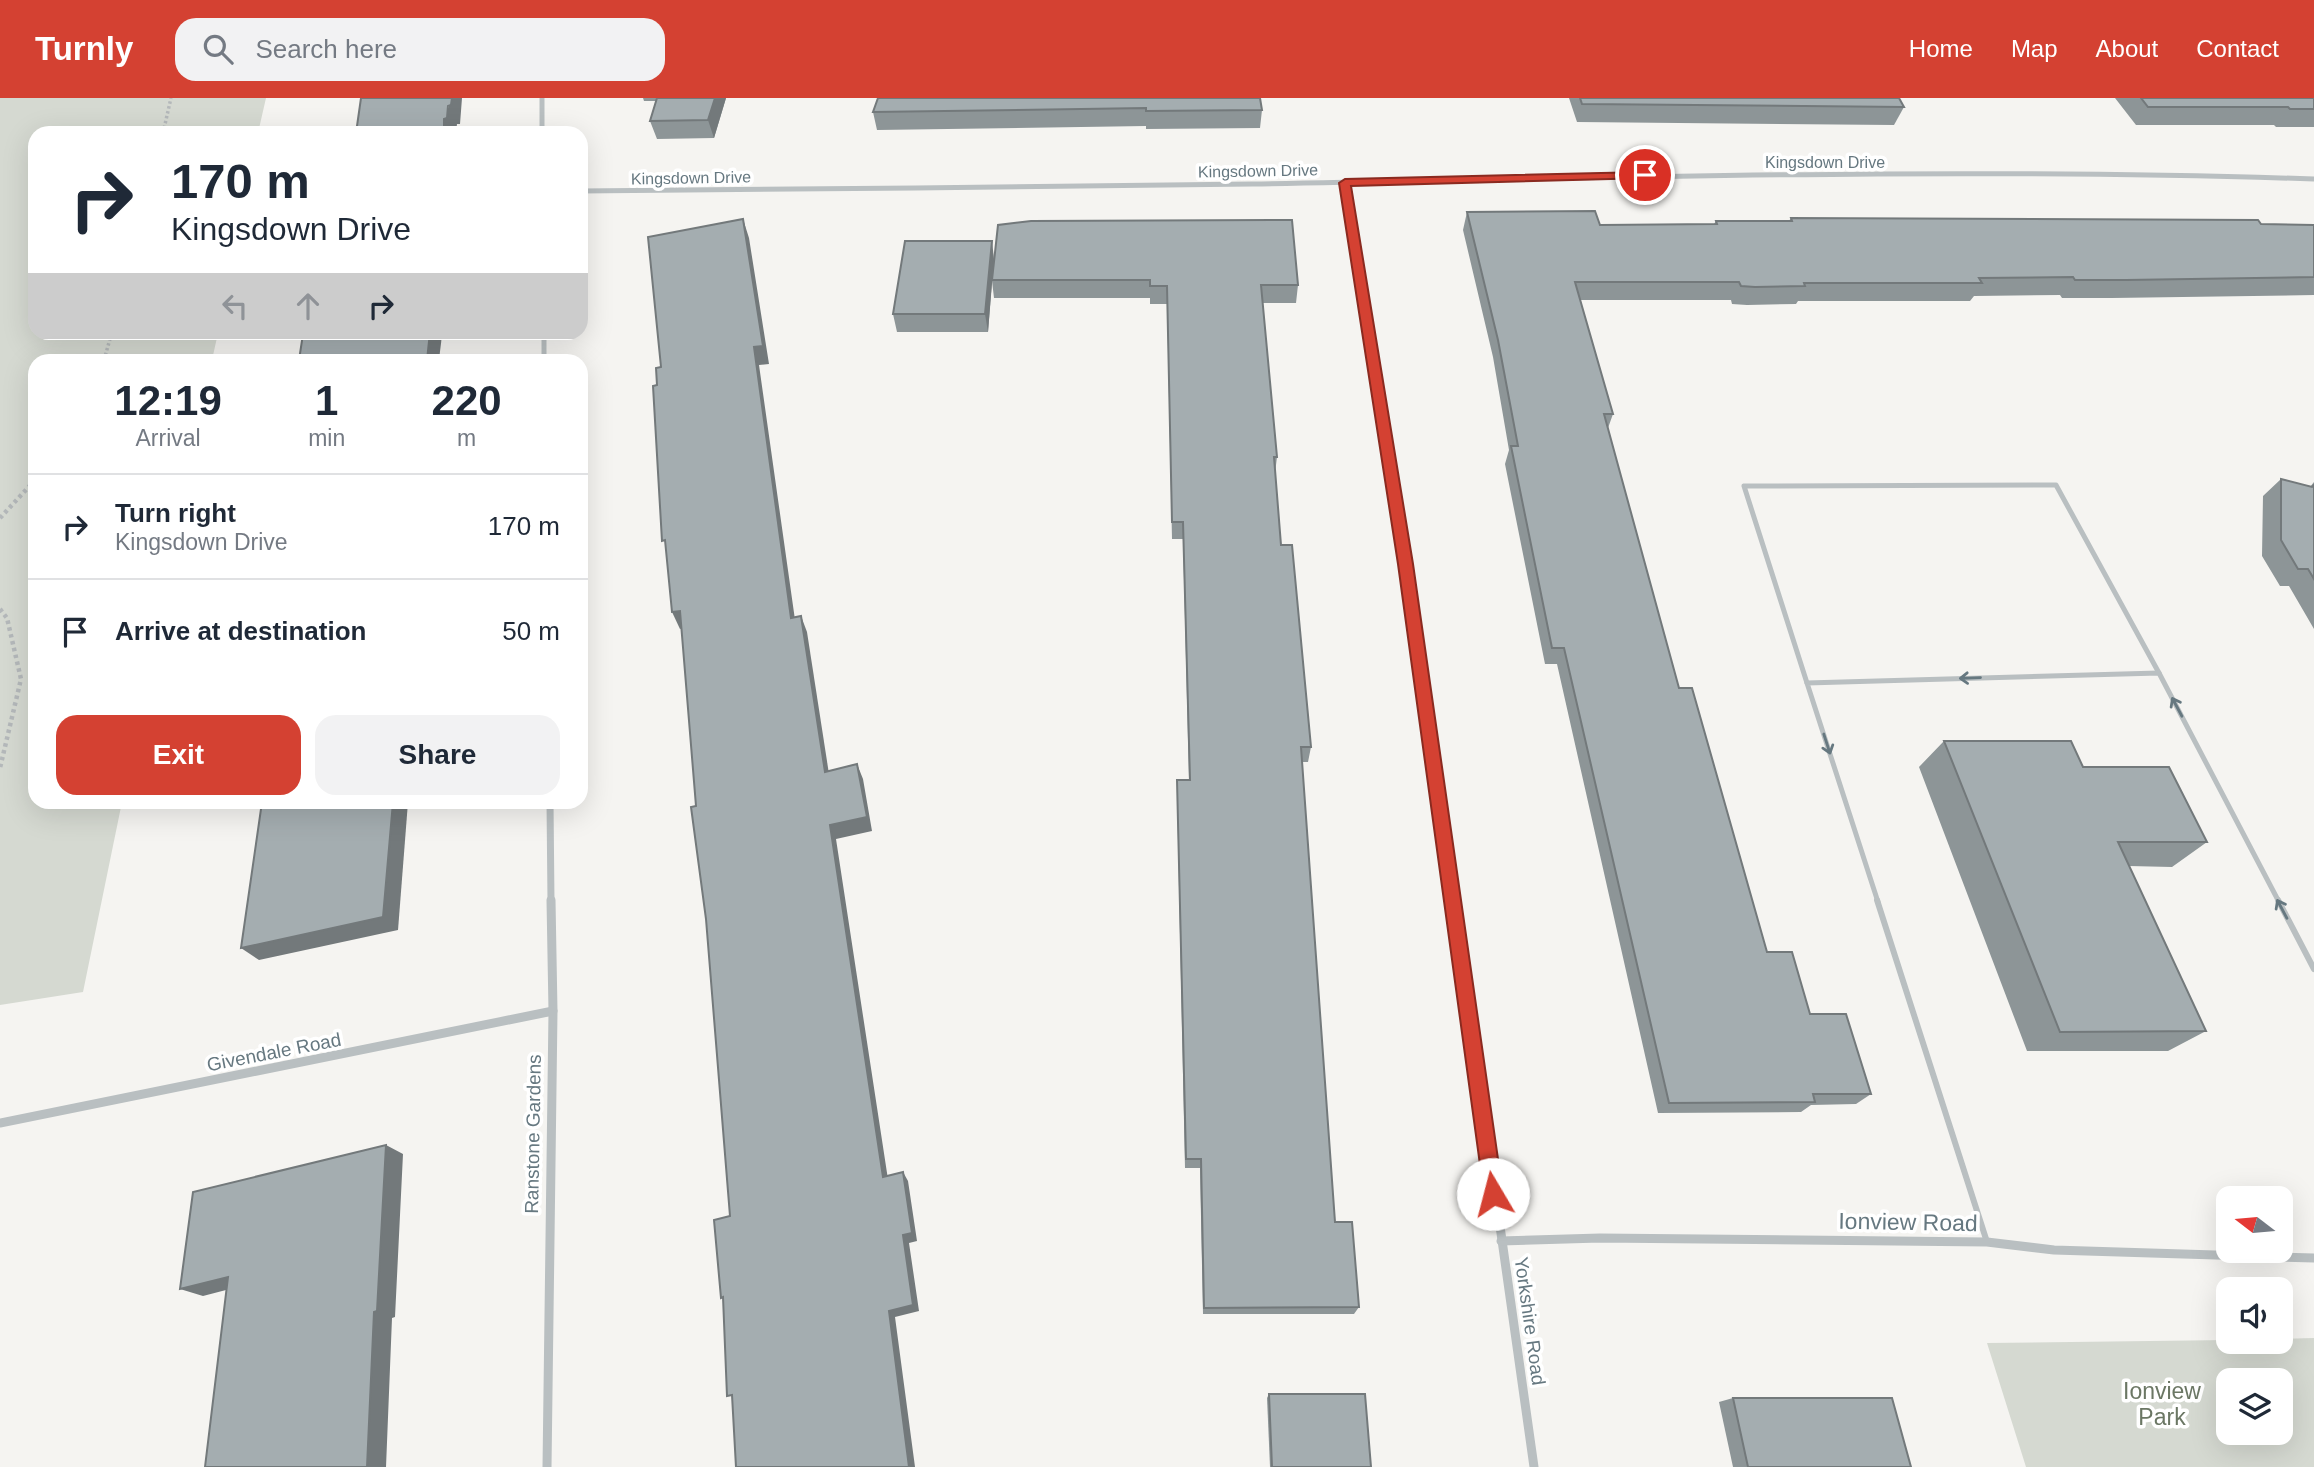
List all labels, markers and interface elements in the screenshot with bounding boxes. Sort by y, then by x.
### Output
search box [175,18,665,81]
text: Turnly [35,30,133,67]
icon: search [199,30,237,68]
text: Search here [255,34,397,64]
text: Home [1909,35,1973,62]
text: Map [2011,35,2058,62]
text: About [2096,35,2158,62]
text: Contact [2196,35,2279,62]
pin [1615,145,1675,205]
icon: right [56,154,147,245]
text: 170 m [171,154,310,208]
street label: Kingsdown Drive [1765,154,1885,171]
icon: arrive [1626,156,1664,194]
street label: Kingsdown Drive [1198,161,1318,181]
street label: Kingsdown Drive [631,168,751,188]
text: Kingsdown Drive [171,211,411,247]
icon: left [216,287,254,325]
icon: ahead [289,287,327,325]
icon: right [362,287,400,325]
text: 12:19 [114,377,222,424]
text: 1 [315,377,338,424]
text: 220 [432,377,502,424]
text: Arrival [135,425,201,451]
text: min [308,425,345,451]
text: m [457,425,476,451]
text: Turn right [115,498,236,528]
icon: right [56,508,94,546]
text: 170 m [488,511,560,541]
text: Kingsdown Drive [115,529,288,555]
icon: arrive [56,613,94,651]
text: Arrive at destination [115,616,366,646]
text: 50 m [502,616,560,646]
one-way arrow [1959,672,1982,685]
one-way arrow [2170,697,2183,718]
button: Exit [56,715,301,795]
button: Share [315,715,560,795]
one-way arrow [1822,733,1834,755]
one-way arrow [2275,899,2289,920]
street label: Givendale Road [205,1029,343,1075]
street label: Ranstone Gardens [521,1054,545,1214]
position arrow [1456,1157,1530,1231]
north arrow [2216,1186,2292,1264]
map controls [2216,1186,2293,1445]
street label: Ionview Road [1838,1208,1978,1236]
street label: Yorkshire Road [1511,1256,1549,1386]
button: sound [2216,1277,2293,1354]
button: layers [2216,1368,2293,1445]
park label: Ionview Park [2123,1378,2201,1430]

